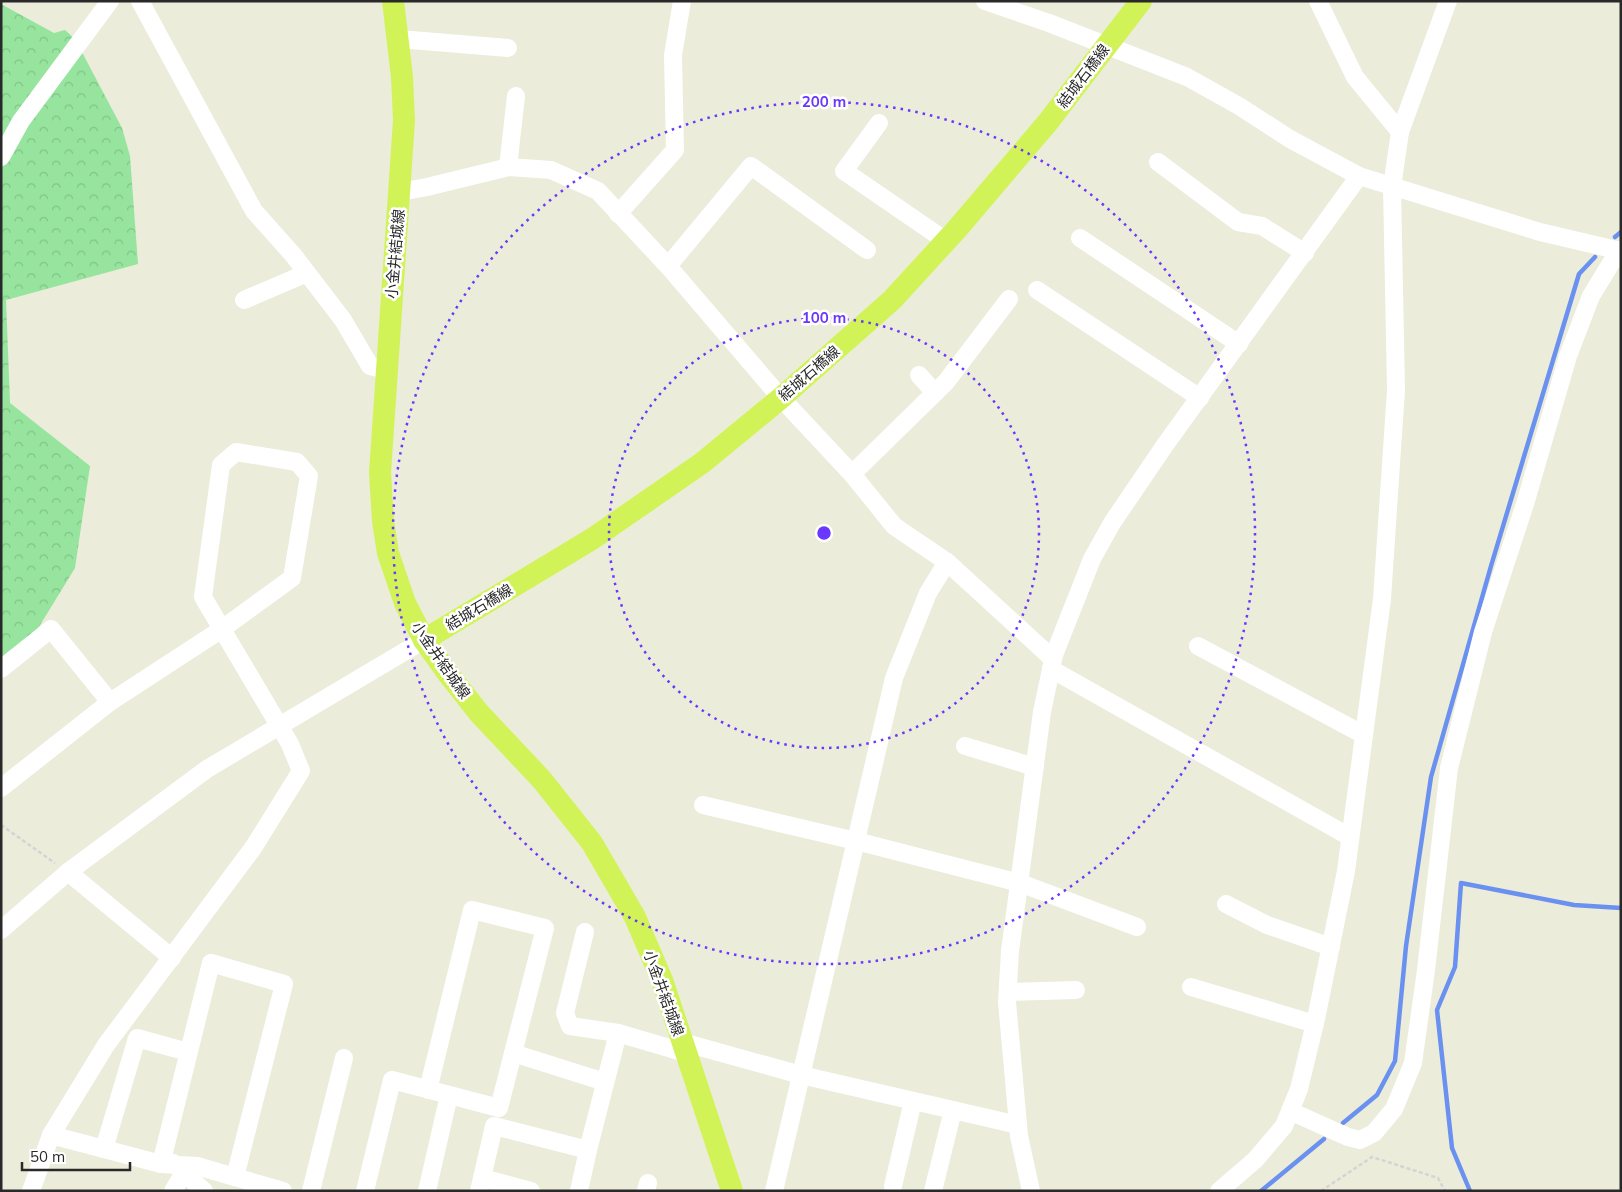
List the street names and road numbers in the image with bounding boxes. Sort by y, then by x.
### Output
street label: 結城石橋線 [1053,40,1113,112]
street label: 小金井結城線 [382,208,408,300]
street label: 結城石橋線 [774,341,844,405]
street label: 結城石橋線 [442,580,516,634]
street label: 小金井結城線 [407,618,475,702]
street label: 小金井結城線 [640,947,688,1039]

